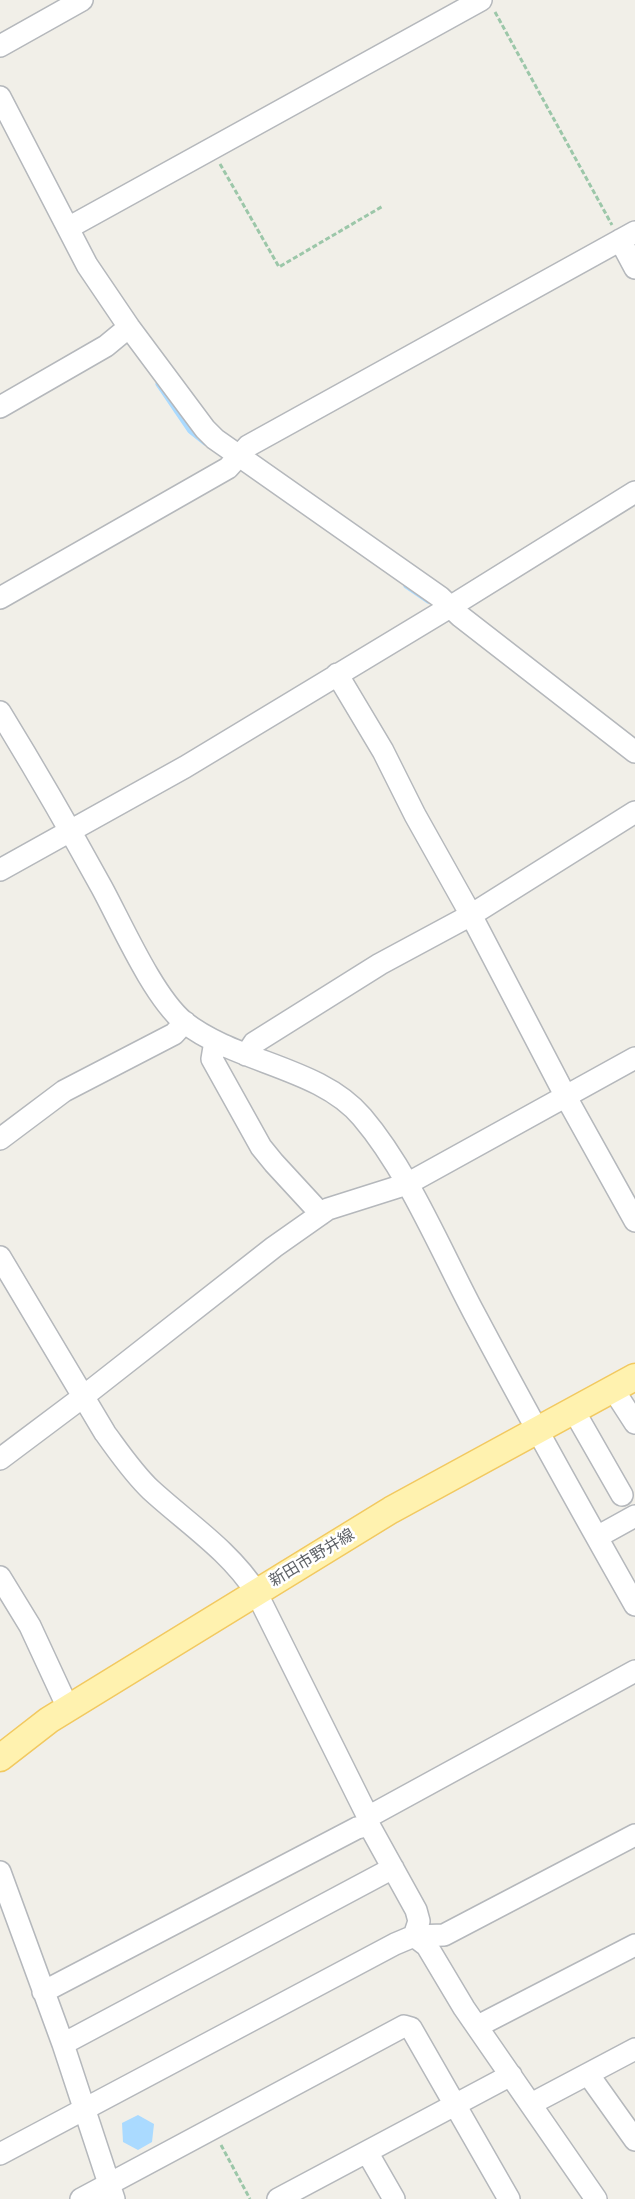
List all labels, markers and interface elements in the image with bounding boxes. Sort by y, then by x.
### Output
street label: 新田市野井線 [266,1525,358,1591]

